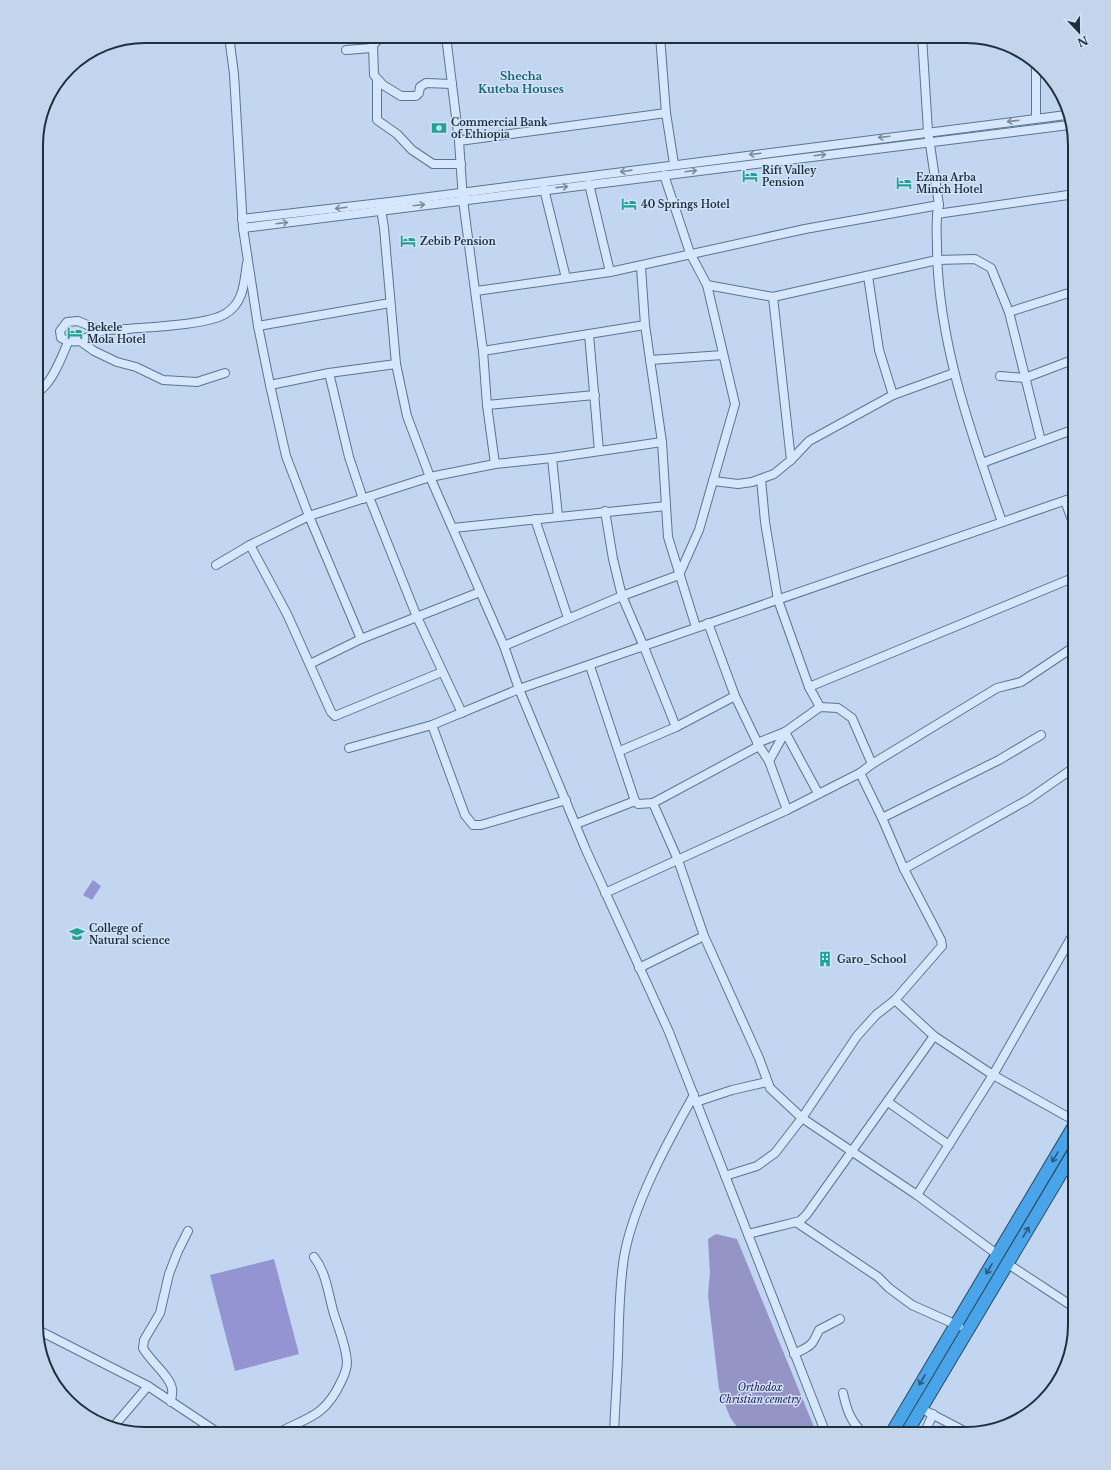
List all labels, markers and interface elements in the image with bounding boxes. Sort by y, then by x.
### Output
north arrow [1059,12,1099,52]
text: N [1075,33,1090,50]
district label: Shecha Kuteba Houses [478,69,564,96]
place label: Commercial Bank of Ethiopia [451,116,548,141]
one-way arrow [1007,117,1020,124]
bank icon: Commercial Bank of Ethiopia [430,119,448,137]
one-way arrow [878,133,891,141]
one-way arrow [749,150,762,158]
one-way arrow [813,151,826,159]
place label: Rift Valley Pension [762,164,817,189]
one-way arrow [620,167,633,175]
one-way arrow [684,167,697,175]
hotel icon: Rift Valley Pension [741,167,759,185]
place label: Ezana Arba Minch Hotel [916,171,983,196]
hotel icon: Ezana Arba Minch Hotel [895,174,913,192]
one-way arrow [555,183,568,191]
hotel icon: 40 Springs Hotel [620,195,638,213]
place label: 40 Springs Hotel [641,198,730,211]
one-way arrow [412,201,425,209]
one-way arrow [335,204,348,212]
one-way arrow [275,219,288,227]
hotel icon: Zebib Pension [399,232,417,250]
place label: Zebib Pension [420,235,496,248]
place label: Bekele Mola Hotel [87,321,146,346]
hotel icon: Bekele Mola Hotel [66,324,84,342]
place label: College of Natural science [89,922,170,947]
school or university icon: College of Natural science [68,925,86,943]
building icon: Garo_School [816,950,834,968]
place label: Garo_School [837,953,907,966]
one-way arrow [1051,1151,1059,1163]
one-way arrow [1023,1226,1031,1238]
one-way arrow [984,1263,992,1275]
one-way arrow [917,1374,925,1386]
park label: Orthodox Christian cemetry [719,1381,802,1406]

